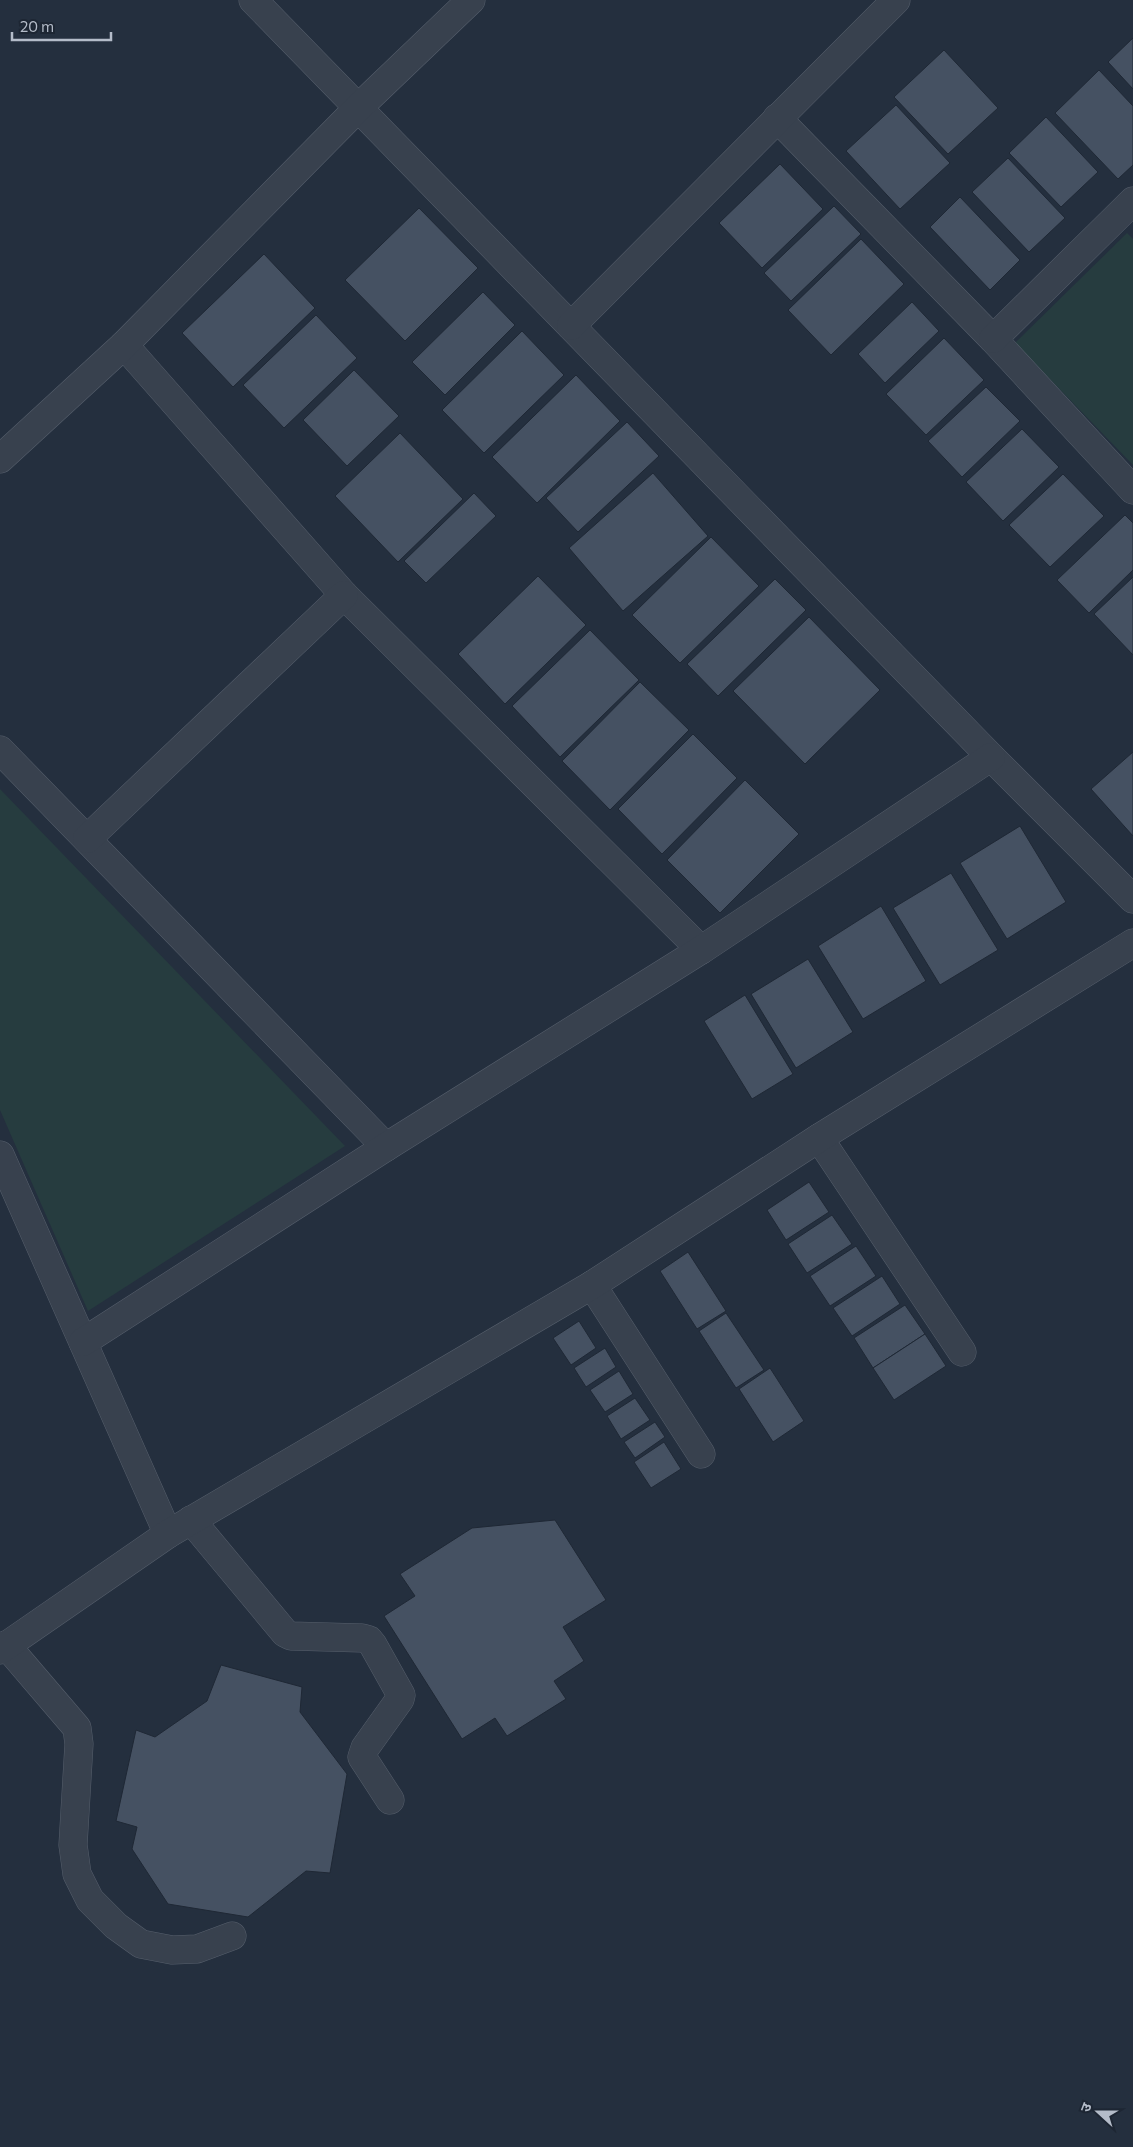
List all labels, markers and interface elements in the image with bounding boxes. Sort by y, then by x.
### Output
scale bar [12,10,111,42]
text: 20 m [20,17,54,35]
north arrow [1073,2087,1123,2137]
text: उ [1076,2100,1095,2114]

